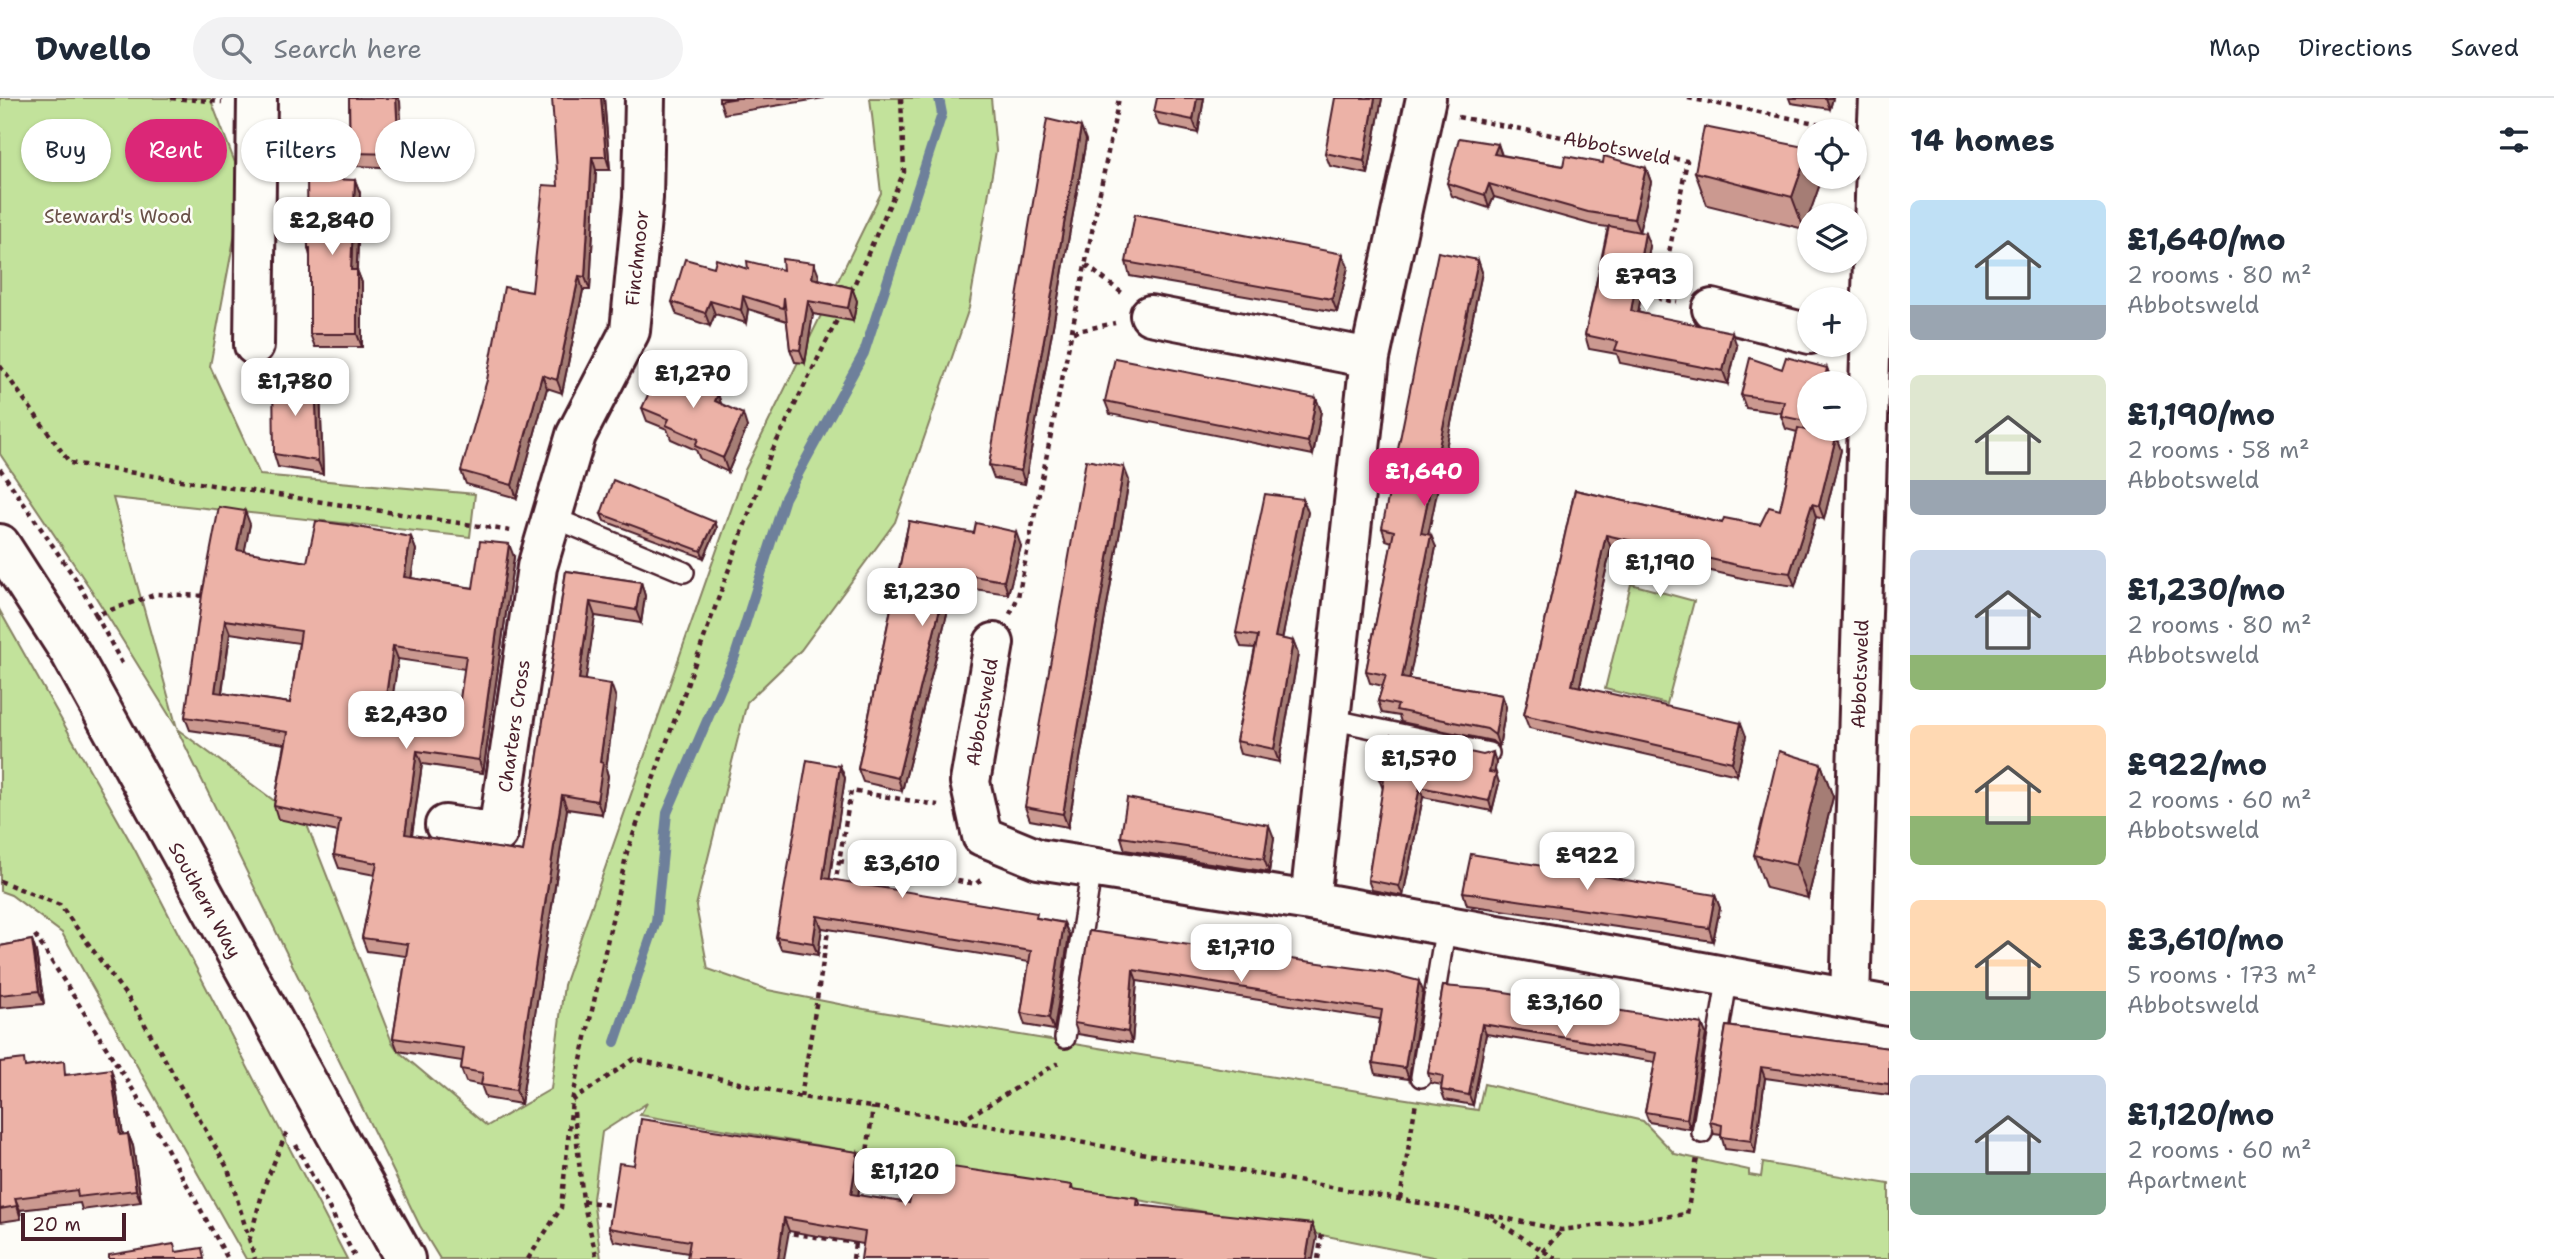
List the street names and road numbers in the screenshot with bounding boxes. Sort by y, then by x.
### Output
street label: Abbotsweld [1561,125,1673,171]
street label: Finchmoor [620,209,654,307]
street label: Abbotsweld [1846,619,1874,729]
street label: Abbotsweld [960,656,1004,768]
street label: Charters Cross [492,658,536,794]
street label: Southern Way [163,838,247,962]

